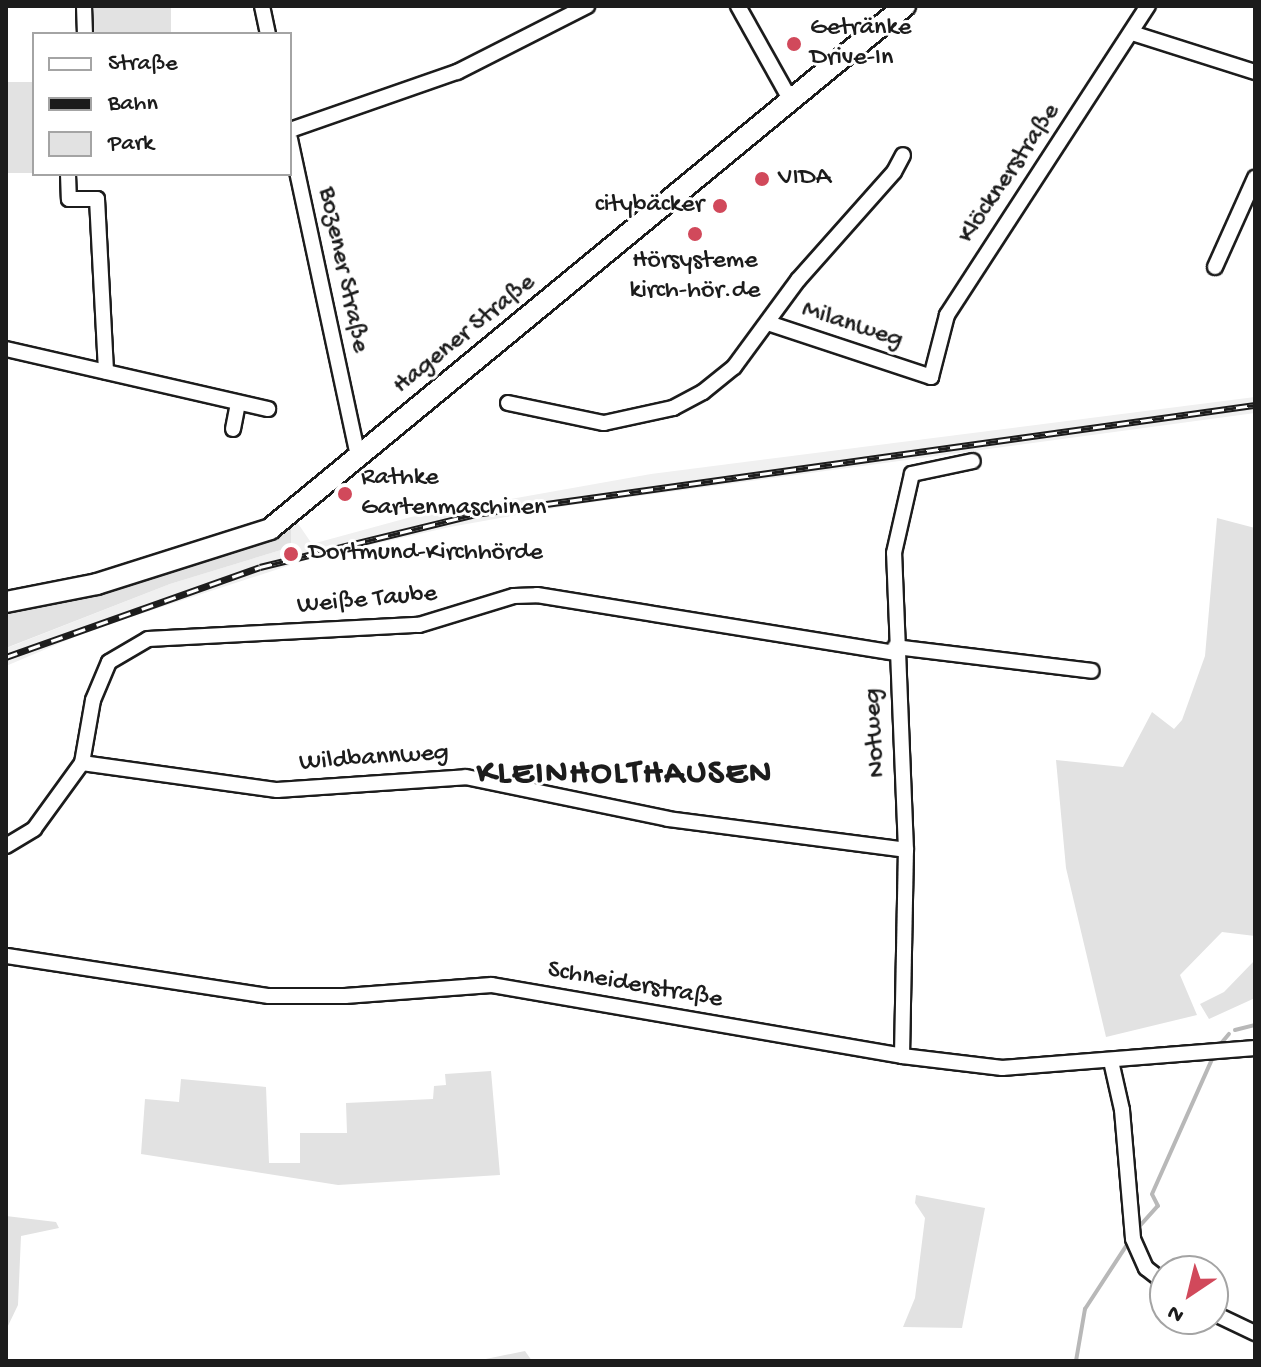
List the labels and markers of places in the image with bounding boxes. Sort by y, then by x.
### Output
place label: Getränke Drive-In [810,13,911,74]
marker: Getränke Drive-In [785,35,803,53]
place label: VIDA [778,163,831,195]
marker: VIDA [753,170,771,188]
place label: citybäcker [595,190,704,222]
marker: citybäcker [711,197,729,215]
marker: Hörsysteme kirch-hör.de [686,225,704,243]
place label: Hörsysteme kirch-hör.de [630,246,760,308]
place label: Rathke Gartenmaschinen [361,463,546,524]
marker: Rathke Gartenmaschinen [336,485,354,503]
place label: Dortmund-Kirchhörde [309,538,543,570]
marker: Dortmund-Kirchhörde [280,543,302,565]

